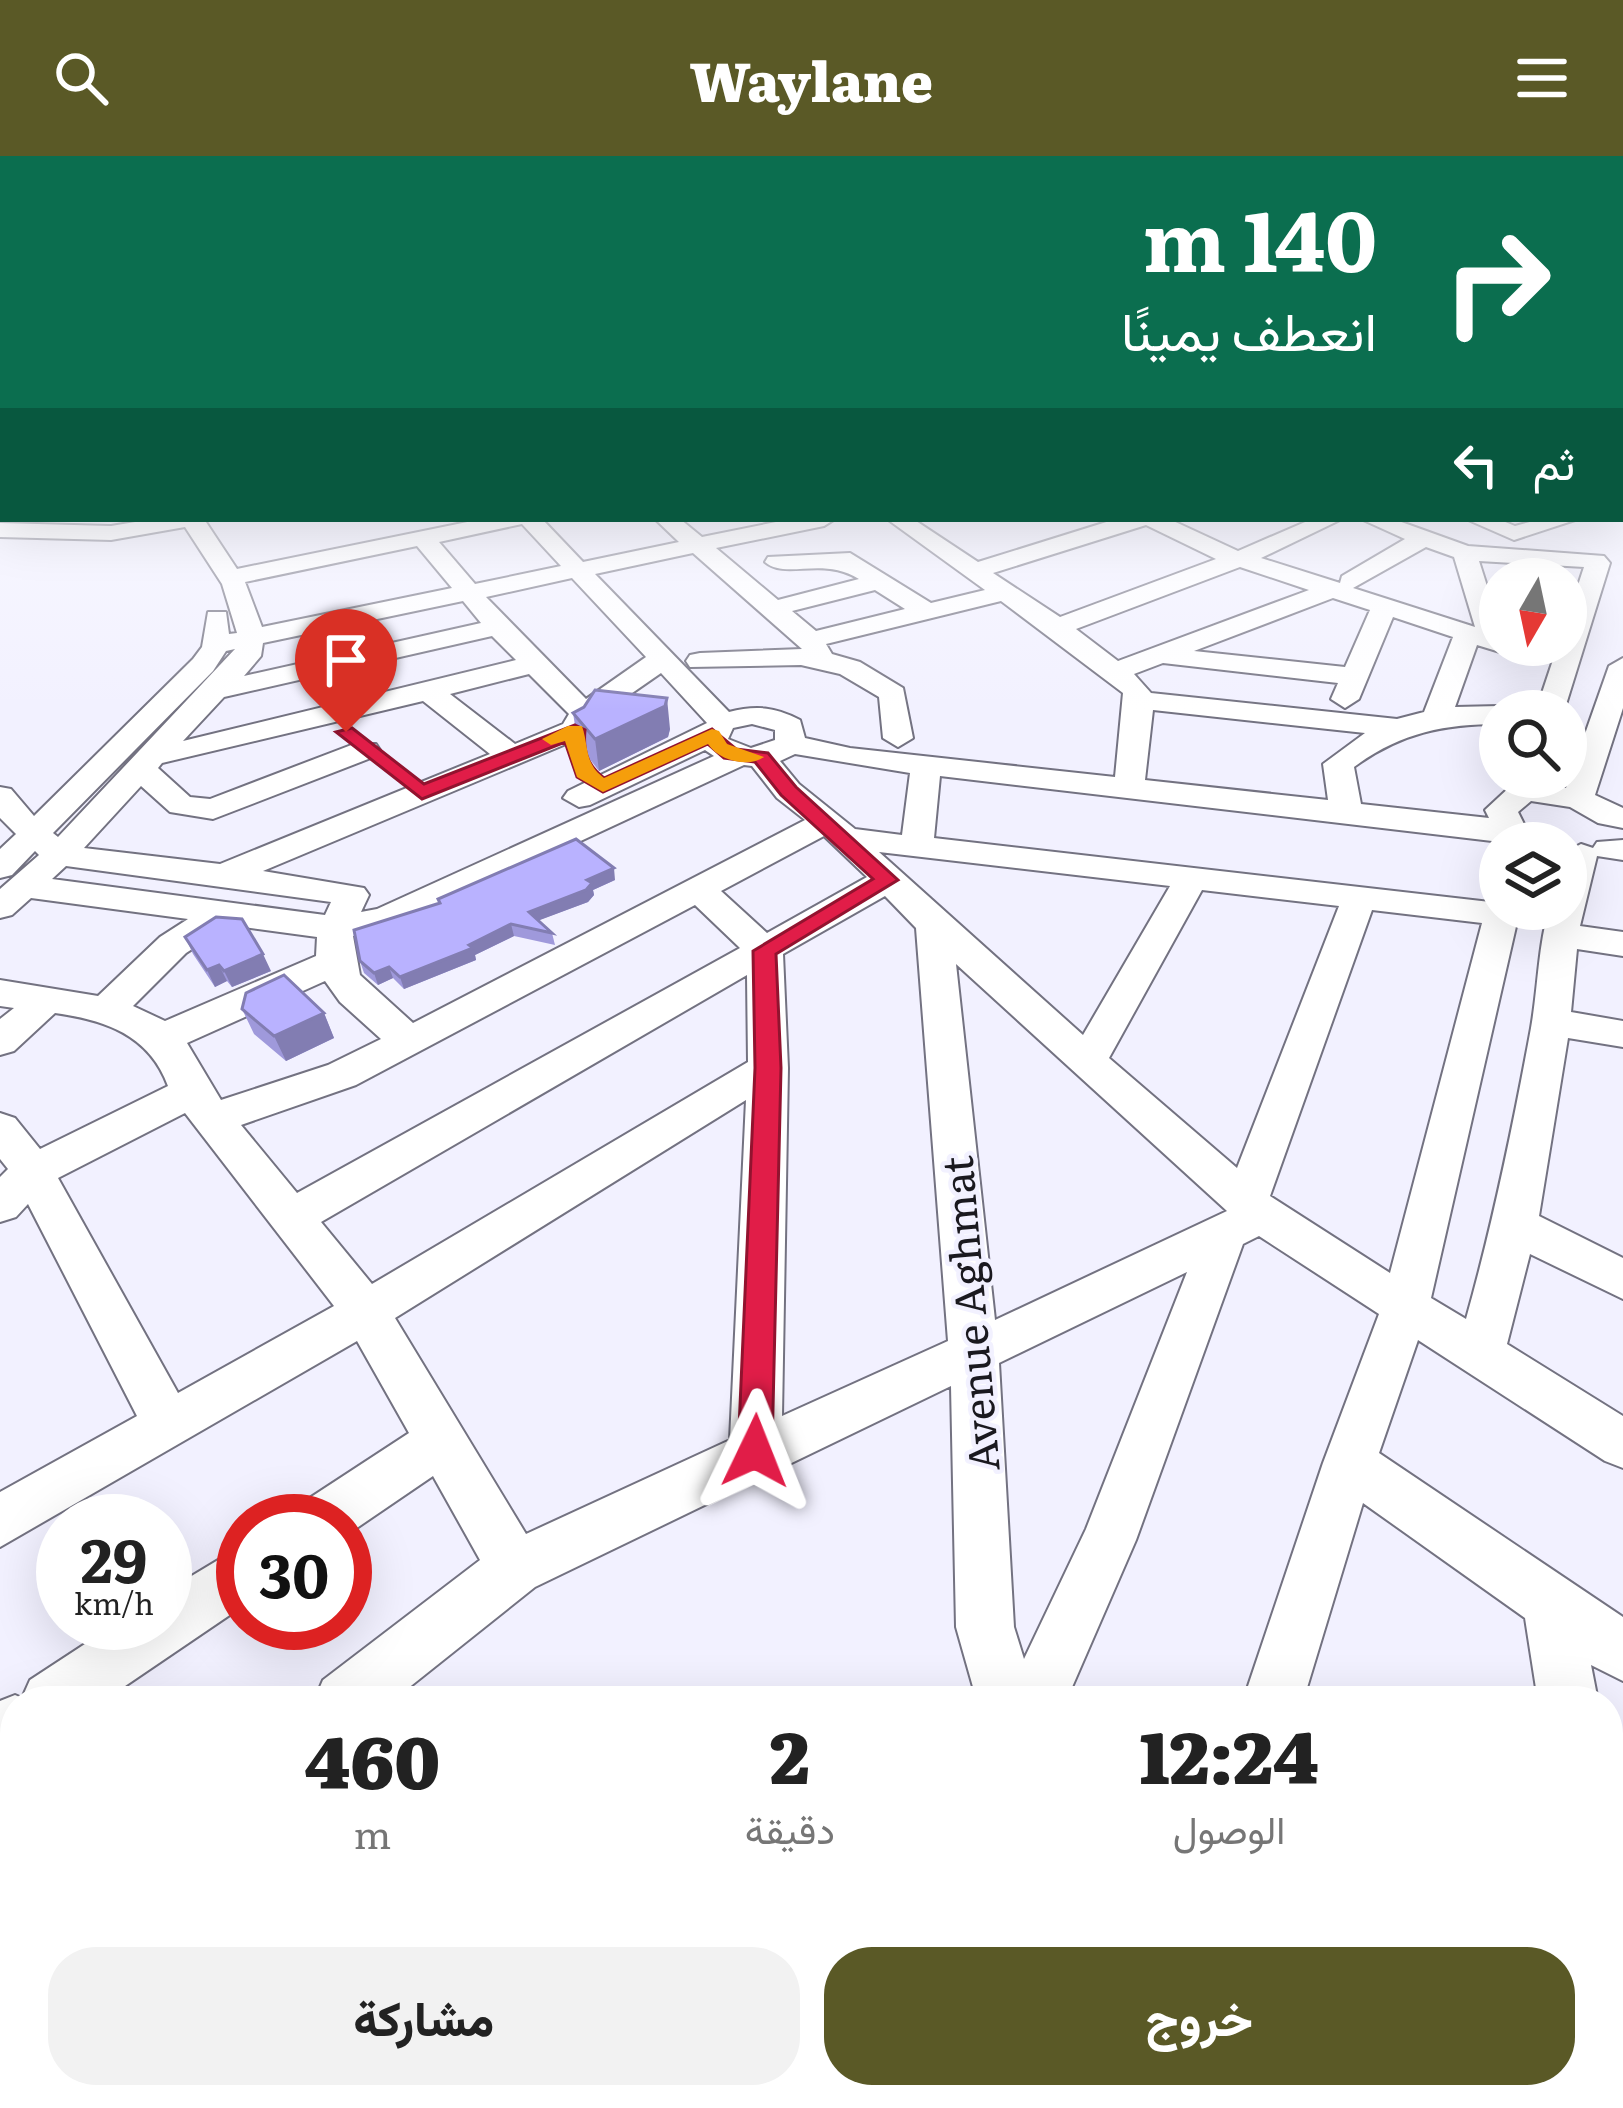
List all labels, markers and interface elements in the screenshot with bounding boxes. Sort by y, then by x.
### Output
text: Waylane [690,38,933,119]
icon: search [48,45,114,111]
icon: menu [1509,45,1575,111]
text: 140 m [1142,173,1377,298]
icon: right [1419,204,1575,360]
text: انعطف يمينًا [1121,287,1377,368]
text: ثم [1533,427,1575,494]
icon: left [1443,432,1509,498]
north arrow [1479,558,1587,666]
map controls [1479,558,1587,930]
pin [295,609,397,732]
icon: arrive [313,627,379,693]
button: search [1479,690,1587,798]
button: layers [1479,822,1587,930]
street label: Avenue Aghmat [923,1154,1013,1474]
position arrow [692,1388,818,1514]
speed limit sign: 30 [216,1494,372,1650]
text: 29 [81,1512,147,1601]
text: km/h [74,1580,154,1624]
text: 2 [770,1699,810,1806]
text: 12:24 [1139,1699,1318,1806]
text: 460 [305,1704,440,1811]
text: دقيقة [745,1798,835,1856]
text: الوصول [1173,1798,1285,1856]
text: m [353,1803,391,1861]
button: مشاركة [48,1947,800,2085]
button: خروج [824,1947,1575,2085]

